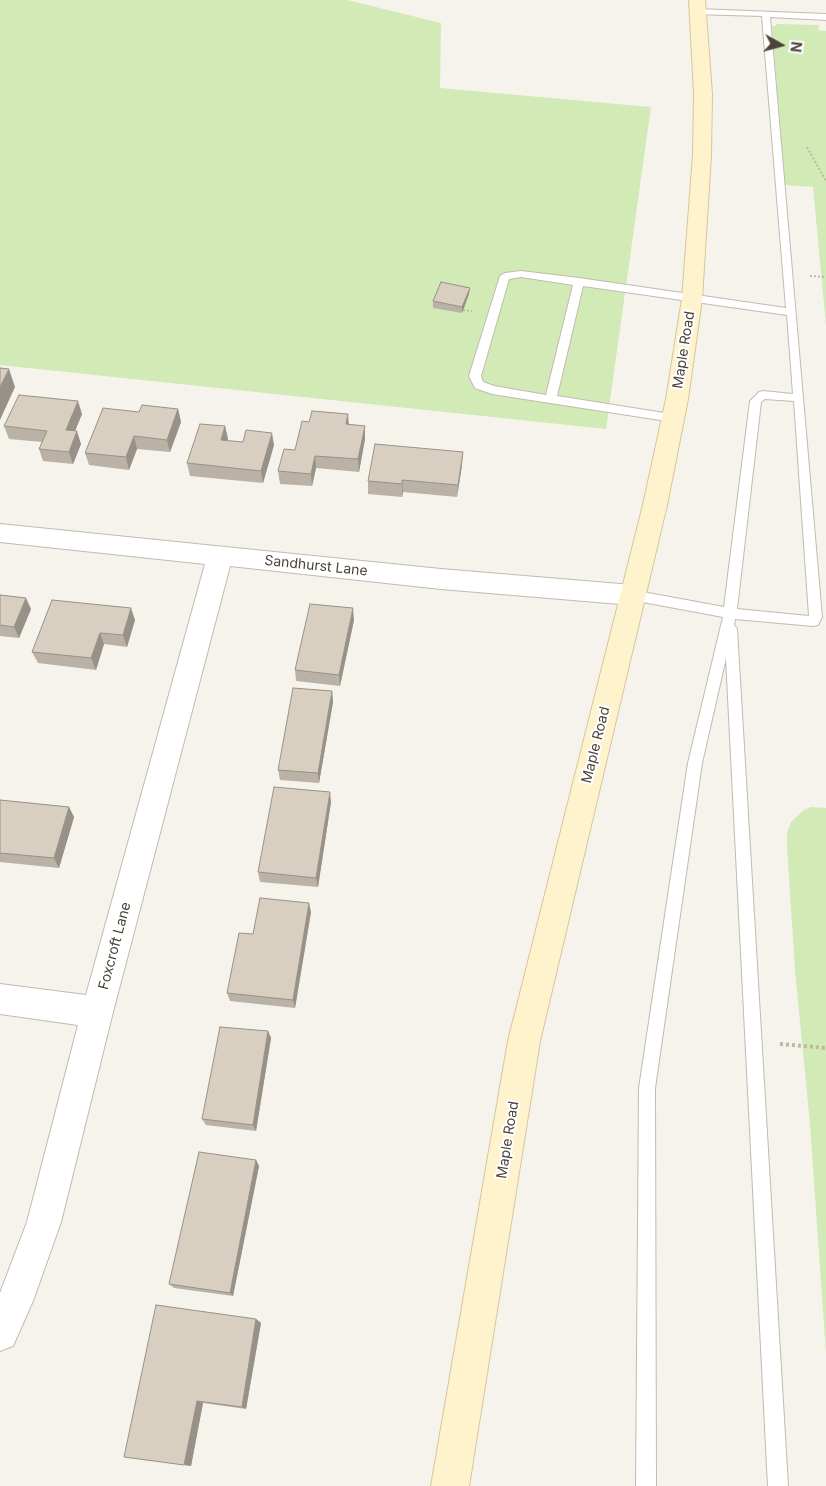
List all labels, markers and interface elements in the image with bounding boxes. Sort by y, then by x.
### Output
north arrow [756,20,806,70]
text: N [787,41,805,53]
street label: Maple Road [670,310,698,390]
street label: Sandhurst Lane [264,552,368,580]
street label: Maple Road [578,705,614,785]
street label: Foxcroft Lane [95,900,135,992]
street label: Maple Road [494,1100,522,1180]

